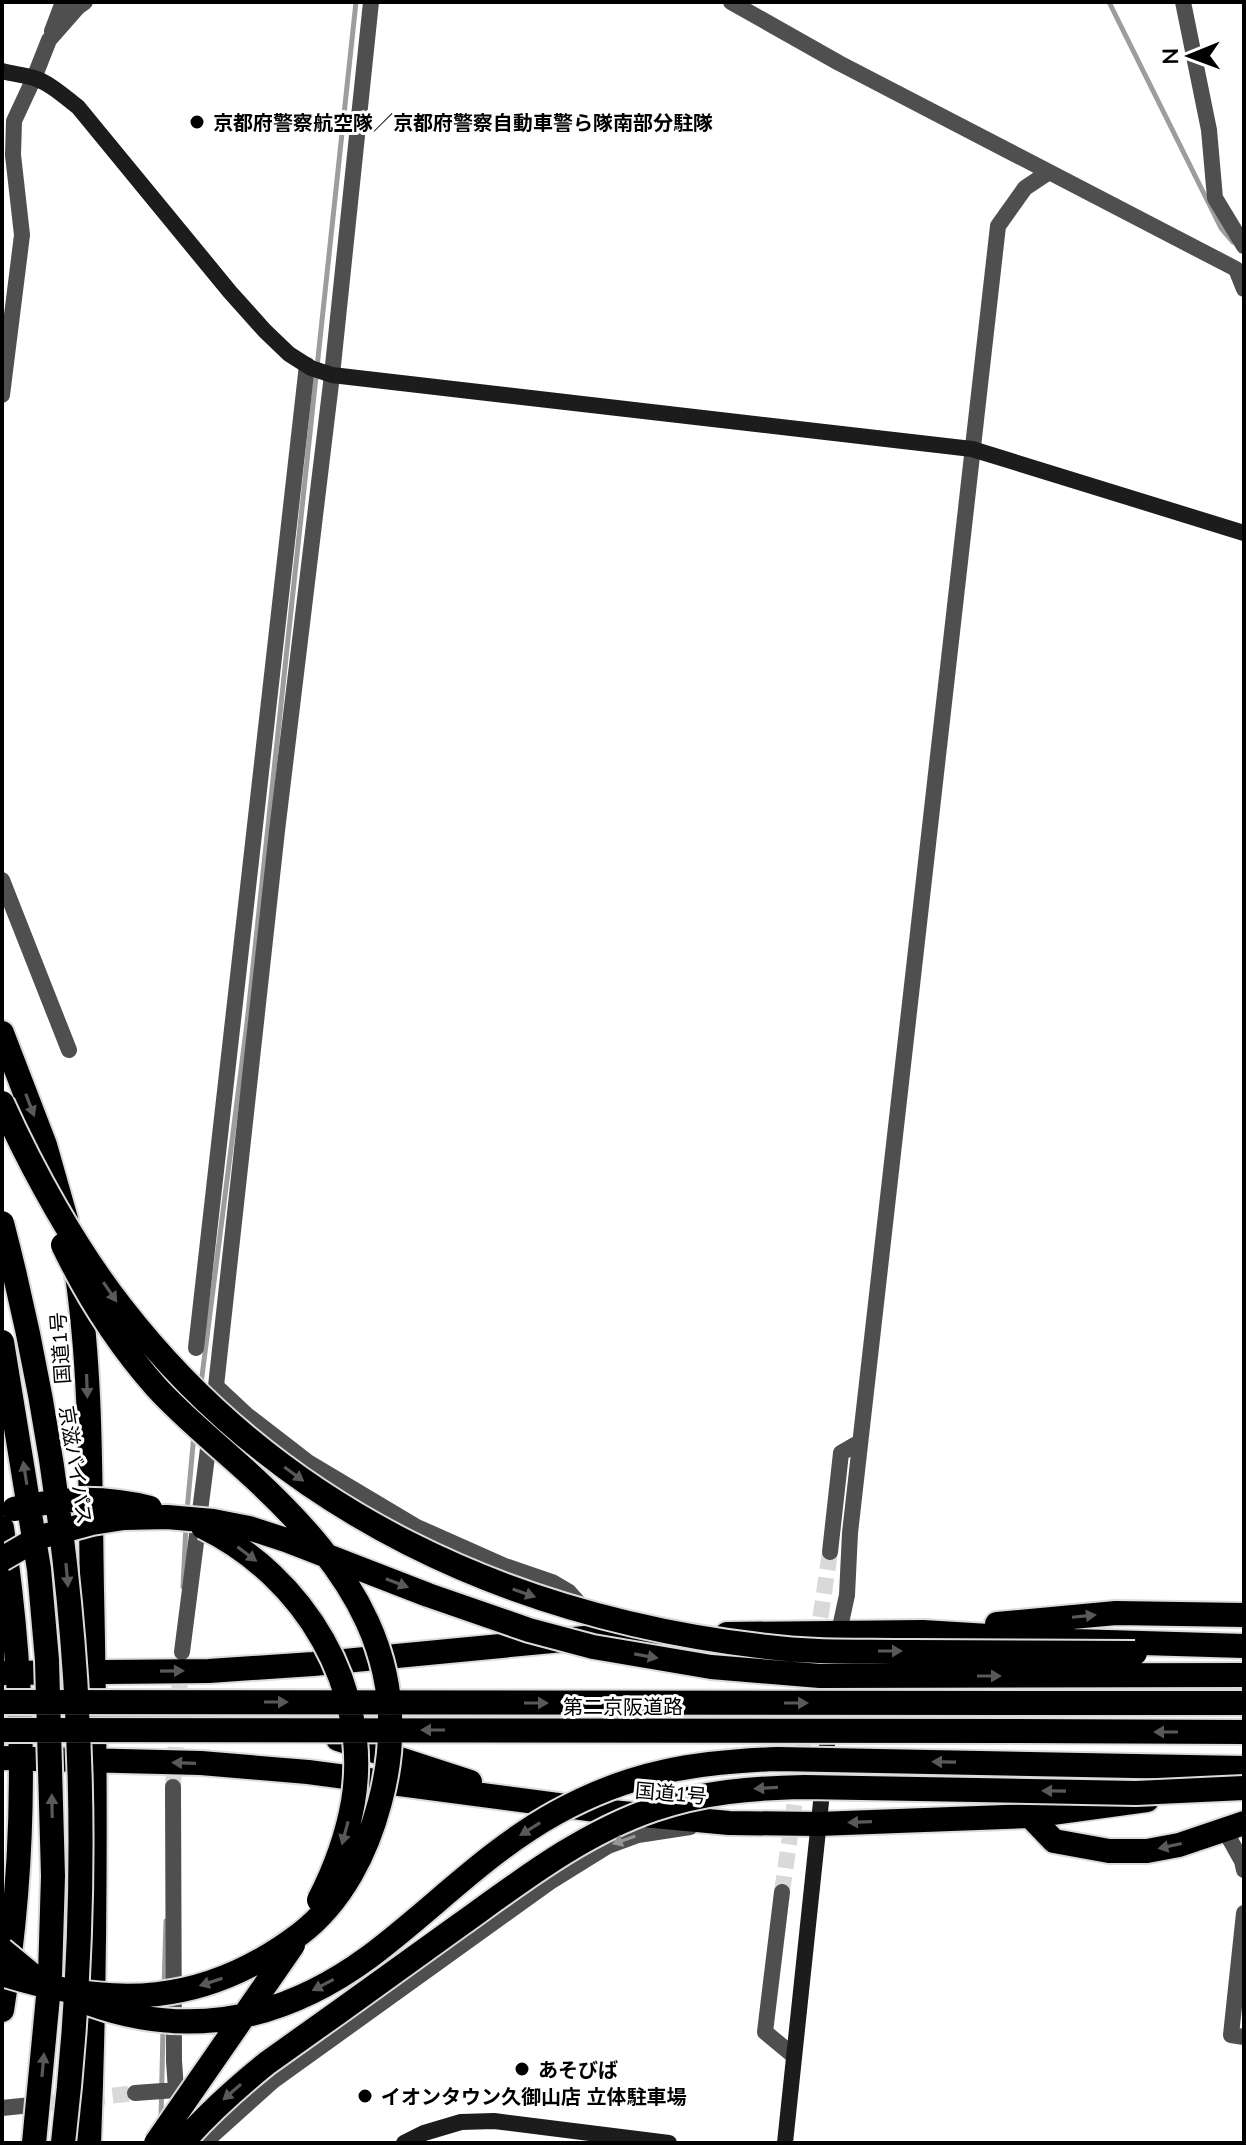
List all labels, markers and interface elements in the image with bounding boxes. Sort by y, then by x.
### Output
north arrow [1150,16,1230,96]
text: N [1156,48,1184,65]
place label: 京都府警察航空隊／京都府警察自動車警ら隊南部分駐隊 [213,110,713,135]
marker: 京都府警察航空隊／京都府警察自動車警ら隊南部分駐隊 [188,113,206,131]
one-way arrow [24,1093,37,1117]
one-way arrow [102,1281,117,1302]
street label: 国道1号 [45,1311,75,1385]
one-way arrow [81,1374,94,1399]
street label: 京滋バイパス [54,1404,98,1526]
one-way arrow [18,1460,31,1485]
one-way arrow [284,1466,304,1482]
one-way arrow [237,1545,257,1561]
one-way arrow [61,1563,74,1588]
one-way arrow [385,1577,409,1590]
one-way arrow [512,1587,536,1600]
one-way arrow [1072,1609,1097,1622]
one-way arrow [878,1645,903,1658]
one-way arrow [634,1651,659,1663]
one-way arrow [160,1665,185,1677]
one-way arrow [977,1670,1002,1682]
street label: 第二京阪道路 [563,1694,683,1719]
one-way arrow [264,1696,289,1708]
one-way arrow [524,1696,549,1709]
one-way arrow [784,1697,809,1709]
one-way arrow [420,1724,445,1736]
one-way arrow [1153,1726,1178,1738]
one-way arrow [171,1756,196,1769]
one-way arrow [931,1756,956,1769]
street label: 国道1号 [634,1777,708,1809]
one-way arrow [753,1782,778,1795]
one-way arrow [1041,1785,1066,1798]
one-way arrow [46,1793,58,1818]
one-way arrow [847,1815,872,1828]
one-way arrow [339,1821,351,1846]
one-way arrow [519,1821,541,1835]
one-way arrow [612,1834,636,1847]
one-way arrow [1157,1840,1182,1853]
one-way arrow [199,1976,223,1989]
one-way arrow [311,1978,334,1992]
one-way arrow [36,2053,49,2078]
place label: あそびば [538,2057,618,2082]
marker: あそびば [513,2060,531,2078]
one-way arrow [222,2083,242,2100]
place label: イオンタウン久御山店 立体駐車場 [381,2084,686,2109]
marker: イオンタウン久御山店 立体駐車場 [356,2087,374,2105]

